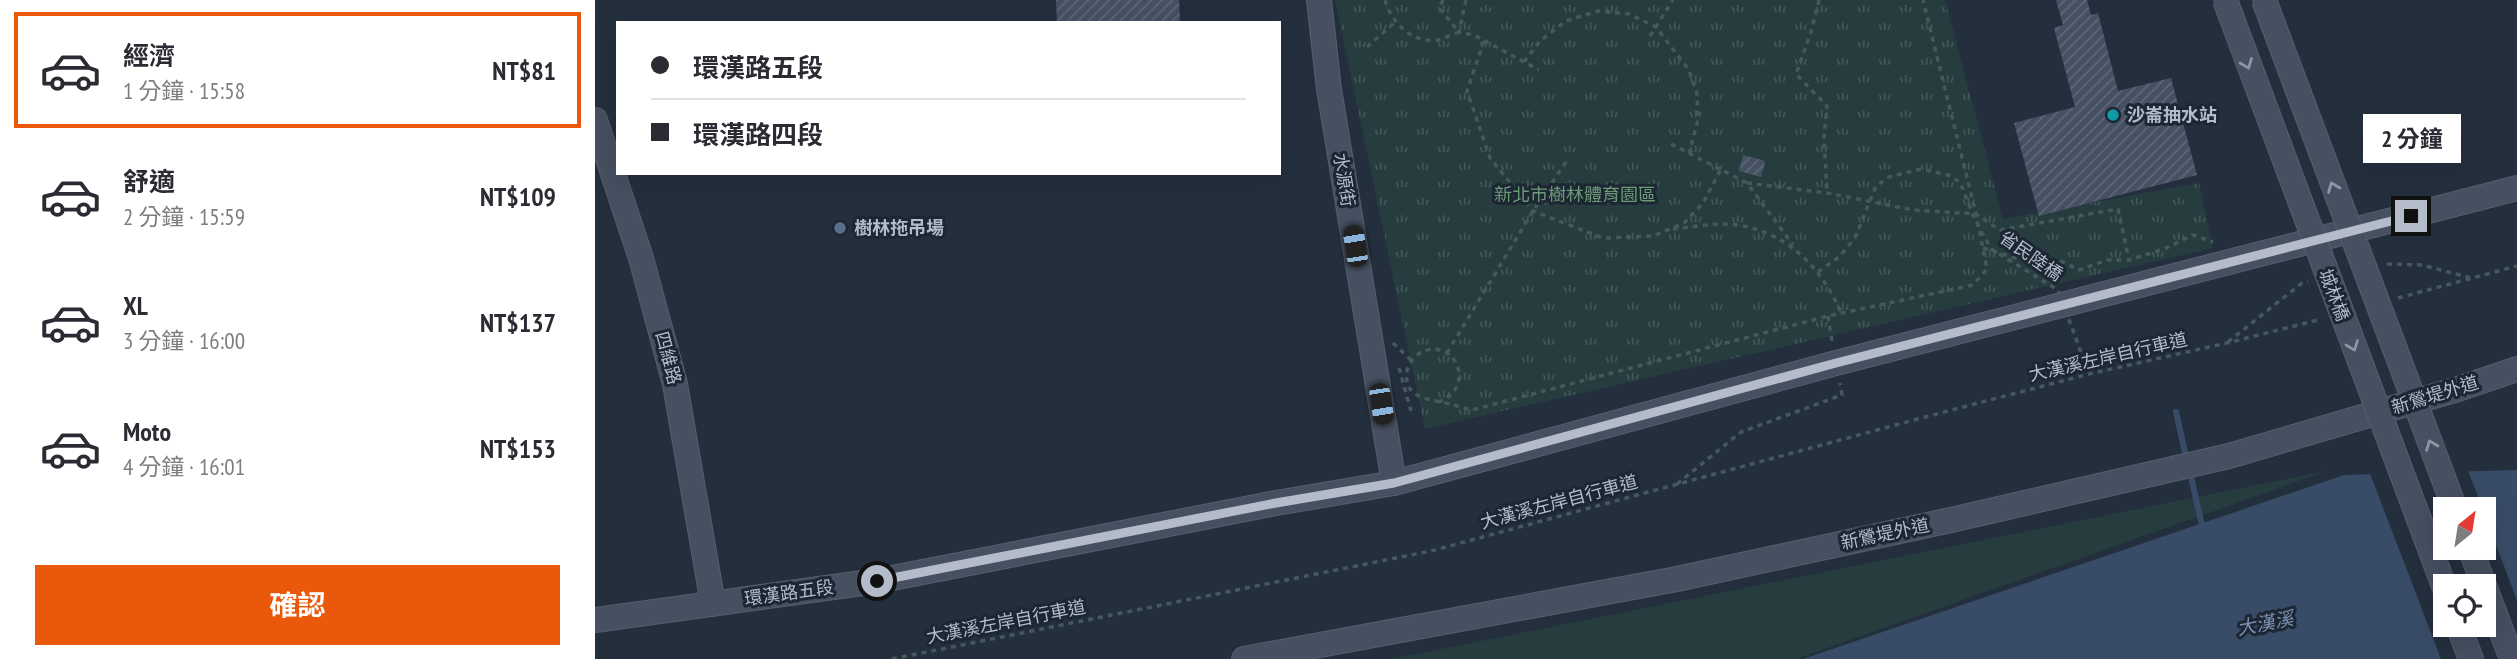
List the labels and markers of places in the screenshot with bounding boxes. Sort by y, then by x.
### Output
place label: 沙崙抽水站 [2127,103,2217,126]
marker: 沙崙抽水站 [2105,107,2121,123]
place label: 樹林拖吊場 [854,216,944,239]
marker: 樹林拖吊場 [832,220,848,236]

